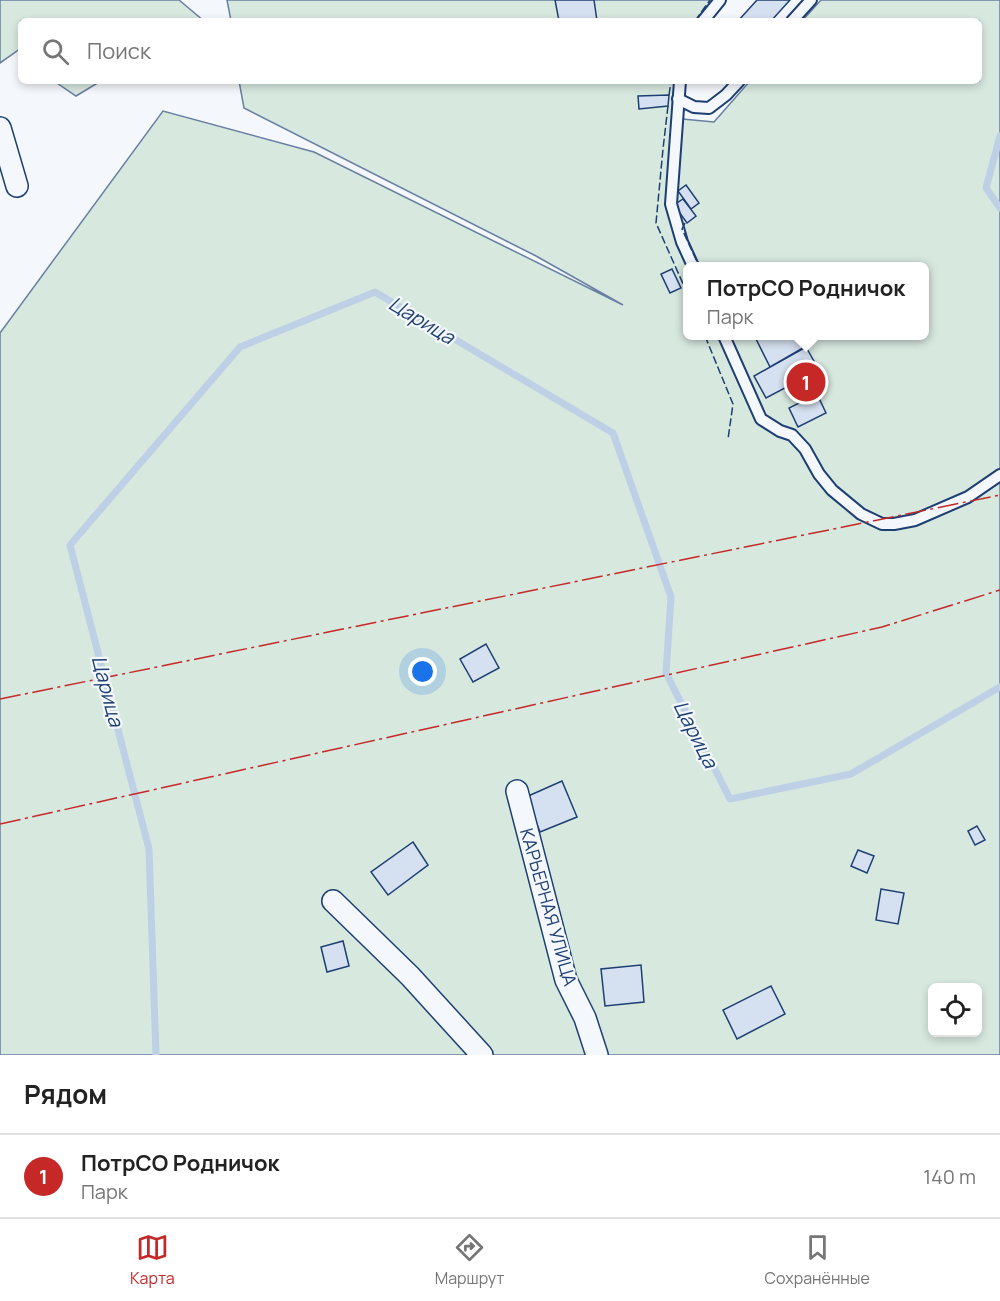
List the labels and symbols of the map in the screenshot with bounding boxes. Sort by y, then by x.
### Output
water label: Царица [384,290,461,351]
pin: 1 [786,360,826,404]
water label: Царица [86,653,131,730]
your location [408,657,437,686]
water label: Царица [668,696,725,773]
street label: КАРЬЕРНАЯ УЛИЦА [515,825,583,989]

